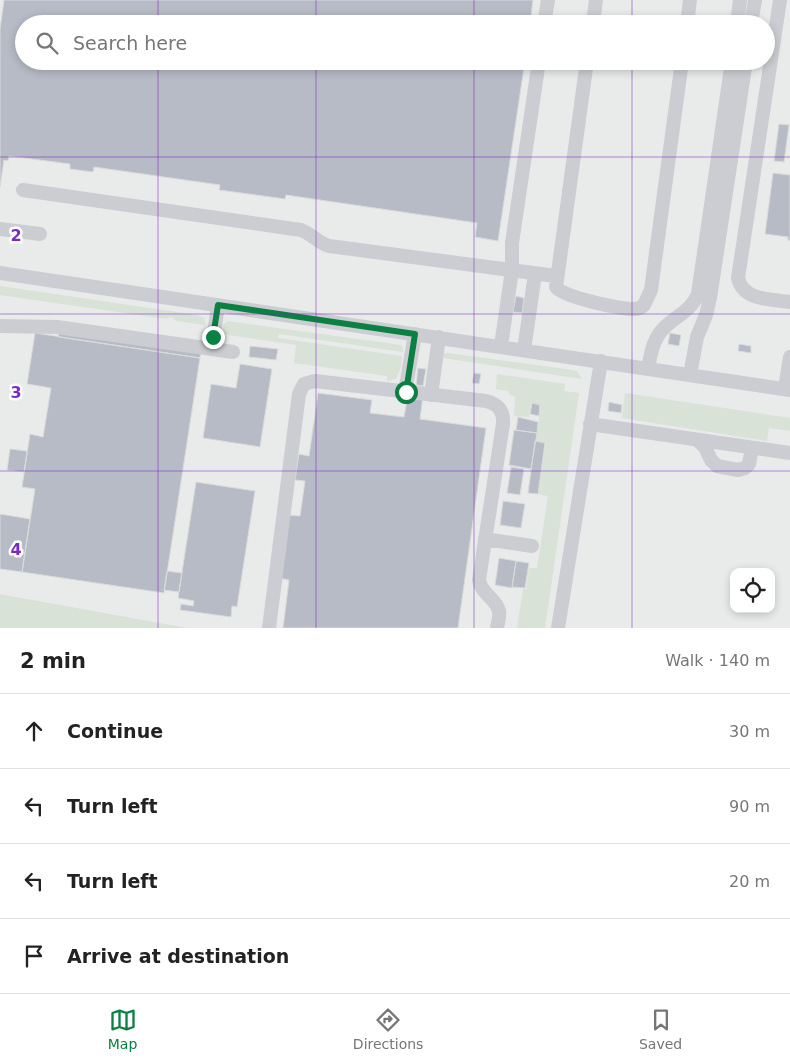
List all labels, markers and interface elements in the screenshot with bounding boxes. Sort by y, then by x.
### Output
search box [15,15,775,70]
icon: search [33,29,61,57]
text: Search here [73,32,187,54]
text: 2 [10,226,22,245]
route end [202,326,225,349]
route start [395,381,418,404]
text: 3 [10,383,22,402]
text: 4 [10,540,22,559]
map controls [730,568,775,613]
button: locate [730,568,775,613]
text: 2 min [20,649,86,673]
text: Walk · 140 m [665,651,770,670]
icon: ahead [20,717,48,745]
text: Continue [67,720,163,742]
text: 30 m [729,722,770,741]
icon: left [20,792,48,820]
text: Turn left [67,795,158,817]
text: 90 m [729,797,770,816]
icon: left [20,867,48,895]
text: Turn left [67,870,158,892]
text: 20 m [729,872,770,891]
icon: arrive [20,942,48,970]
text: Arrive at destination [67,945,289,967]
tab: Map [108,1006,137,1052]
tab: Directions [353,1006,423,1052]
tab: Saved [639,1006,682,1052]

